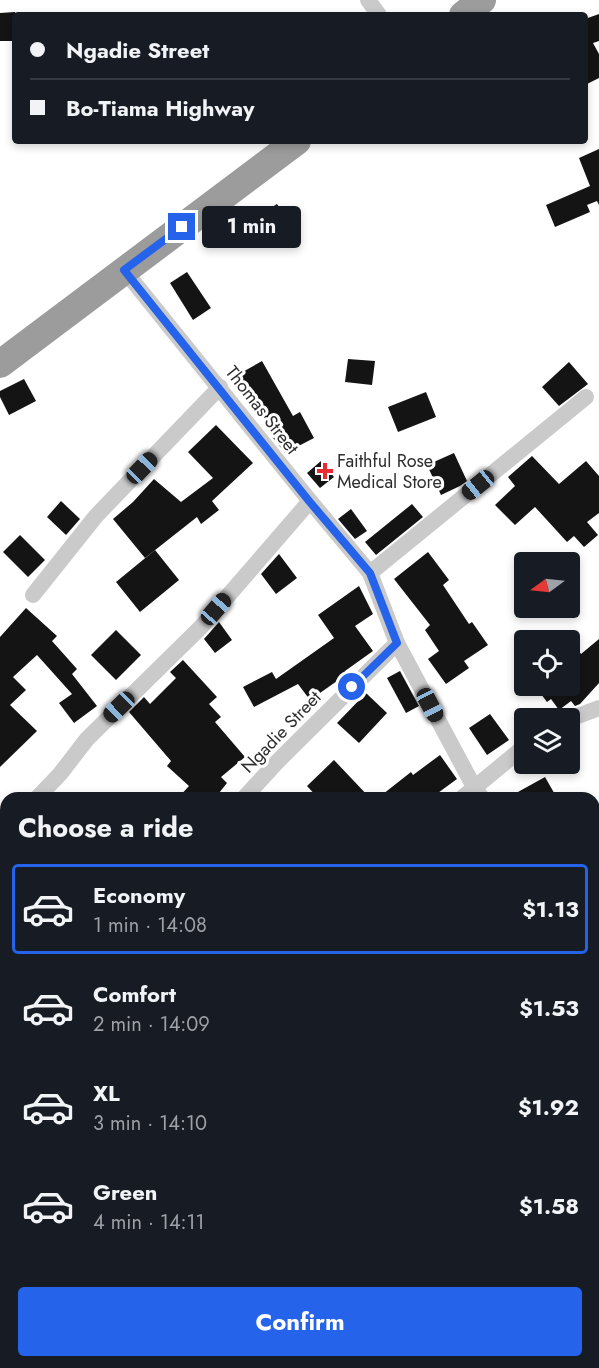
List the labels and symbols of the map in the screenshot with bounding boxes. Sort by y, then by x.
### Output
callout: 1 min [203,206,302,248]
route end [168,213,195,240]
street label: Thomas Street [219,360,305,460]
place label: Faithful Rose Medical Store [337,448,442,495]
car [123,449,161,487]
marker: Faithful Rose Medical Store [318,464,332,478]
car [458,467,498,503]
north arrow [514,552,580,618]
car [197,590,235,628]
route start [338,673,365,700]
street label: Ngadie Street [235,685,327,779]
car [414,685,446,725]
car [100,688,138,726]

